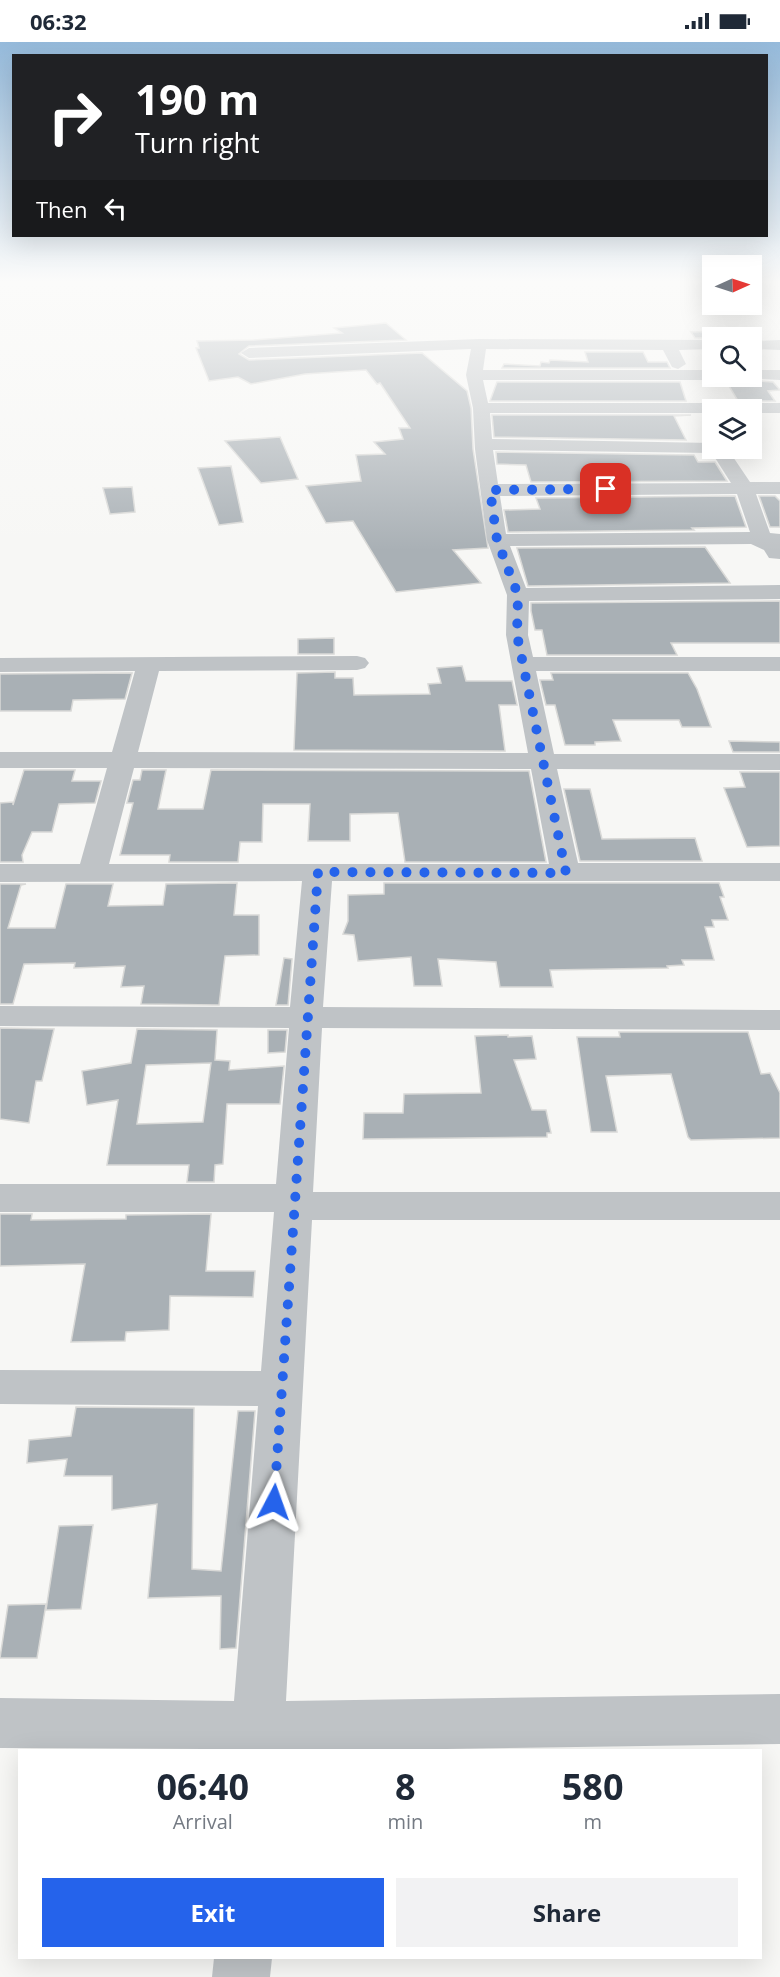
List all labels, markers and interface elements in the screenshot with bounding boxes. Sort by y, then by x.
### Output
text: 06:32 [30,6,87,36]
text: 190 m [135,70,259,127]
icon: right [36,78,114,156]
text: Turn right [135,124,260,161]
icon: left [99,192,132,225]
text: Then [36,194,87,224]
north arrow [702,255,762,315]
map controls [702,255,762,459]
button: search [702,327,762,387]
button: layers [702,399,762,459]
pin [580,463,631,514]
icon: arrive [589,472,622,505]
position arrow [242,1470,306,1534]
text: 06:40 [156,1762,249,1811]
text: 8 [395,1762,416,1811]
text: 580 [562,1762,624,1811]
text: Arrival [173,1808,233,1835]
text: min [387,1808,423,1835]
text: m [583,1808,602,1835]
button: Exit [42,1878,384,1947]
button: Share [396,1878,738,1947]

